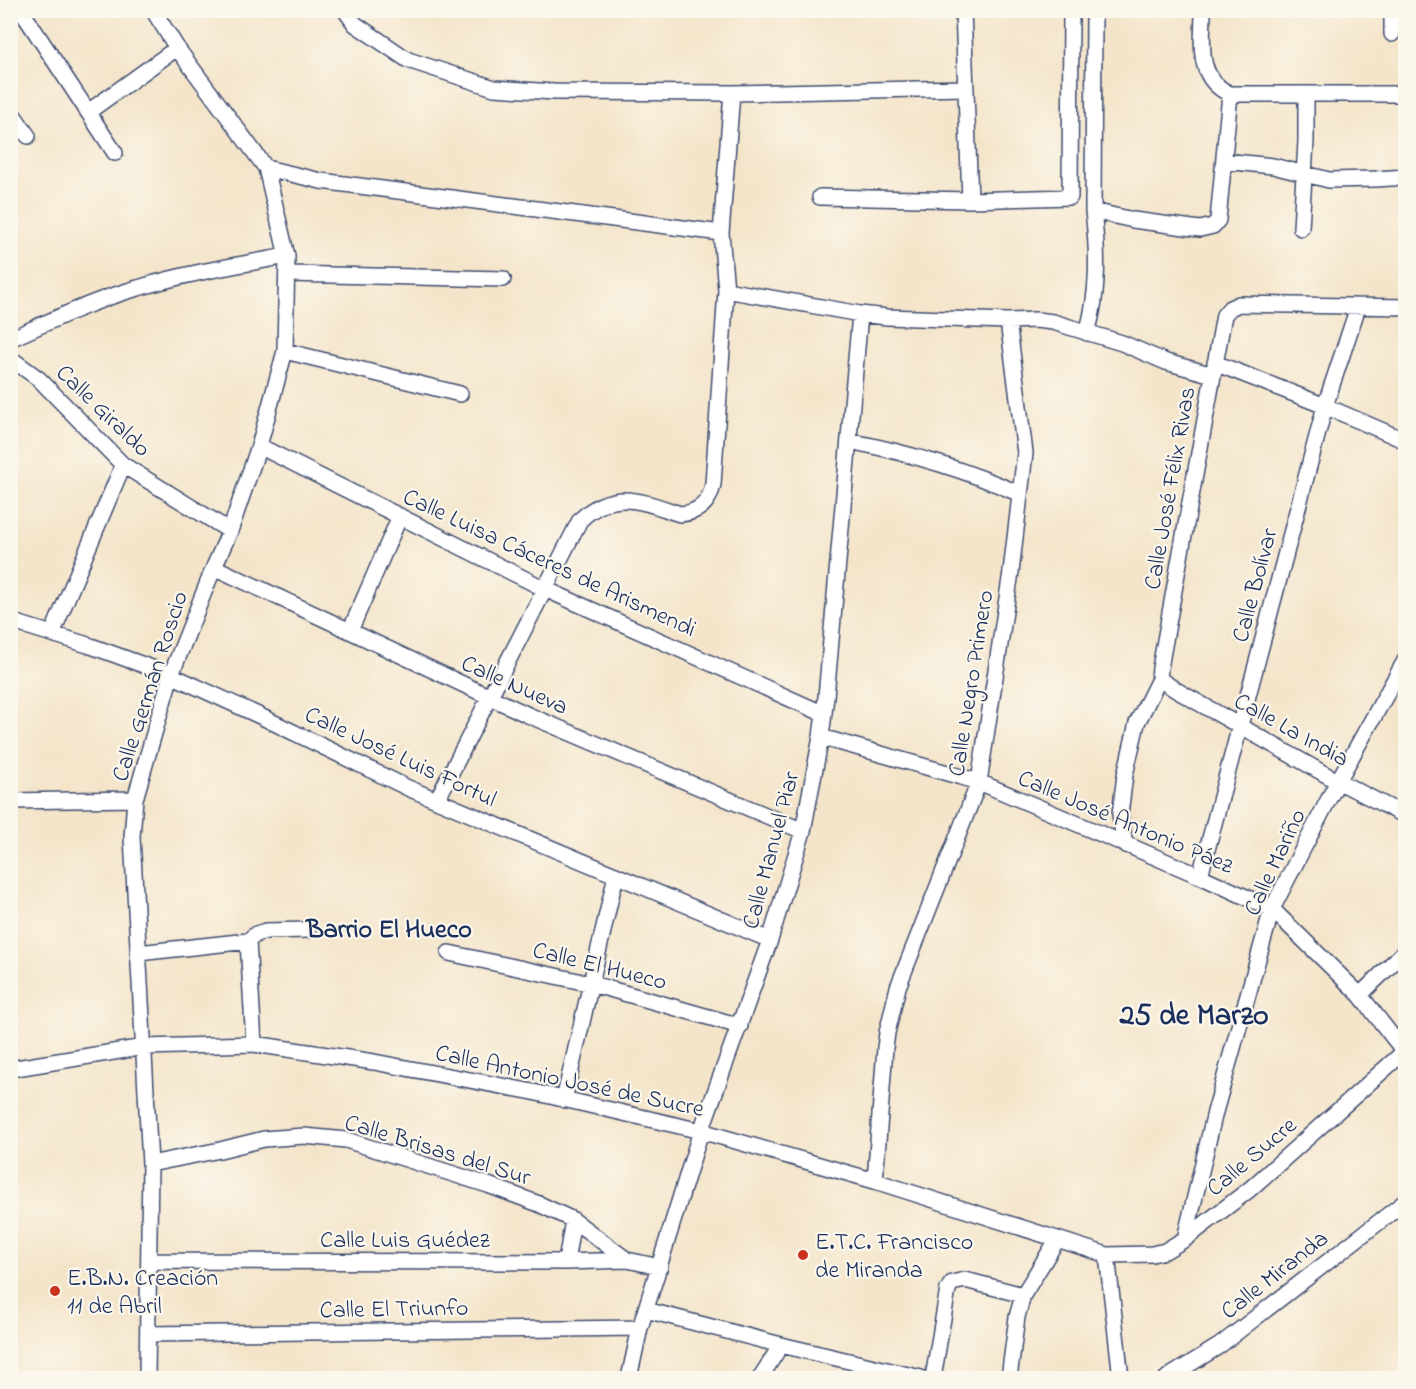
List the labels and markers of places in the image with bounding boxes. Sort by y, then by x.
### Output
place label: E.T.C. Francisco de Miranda [815,1226,973,1289]
marker: E.T.C. Francisco de Miranda [796,1248,810,1262]
place label: E.B.N. Creación 11 de Abril [67,1262,218,1325]
marker: E.B.N. Creación 11 de Abril [48,1284,62,1298]

